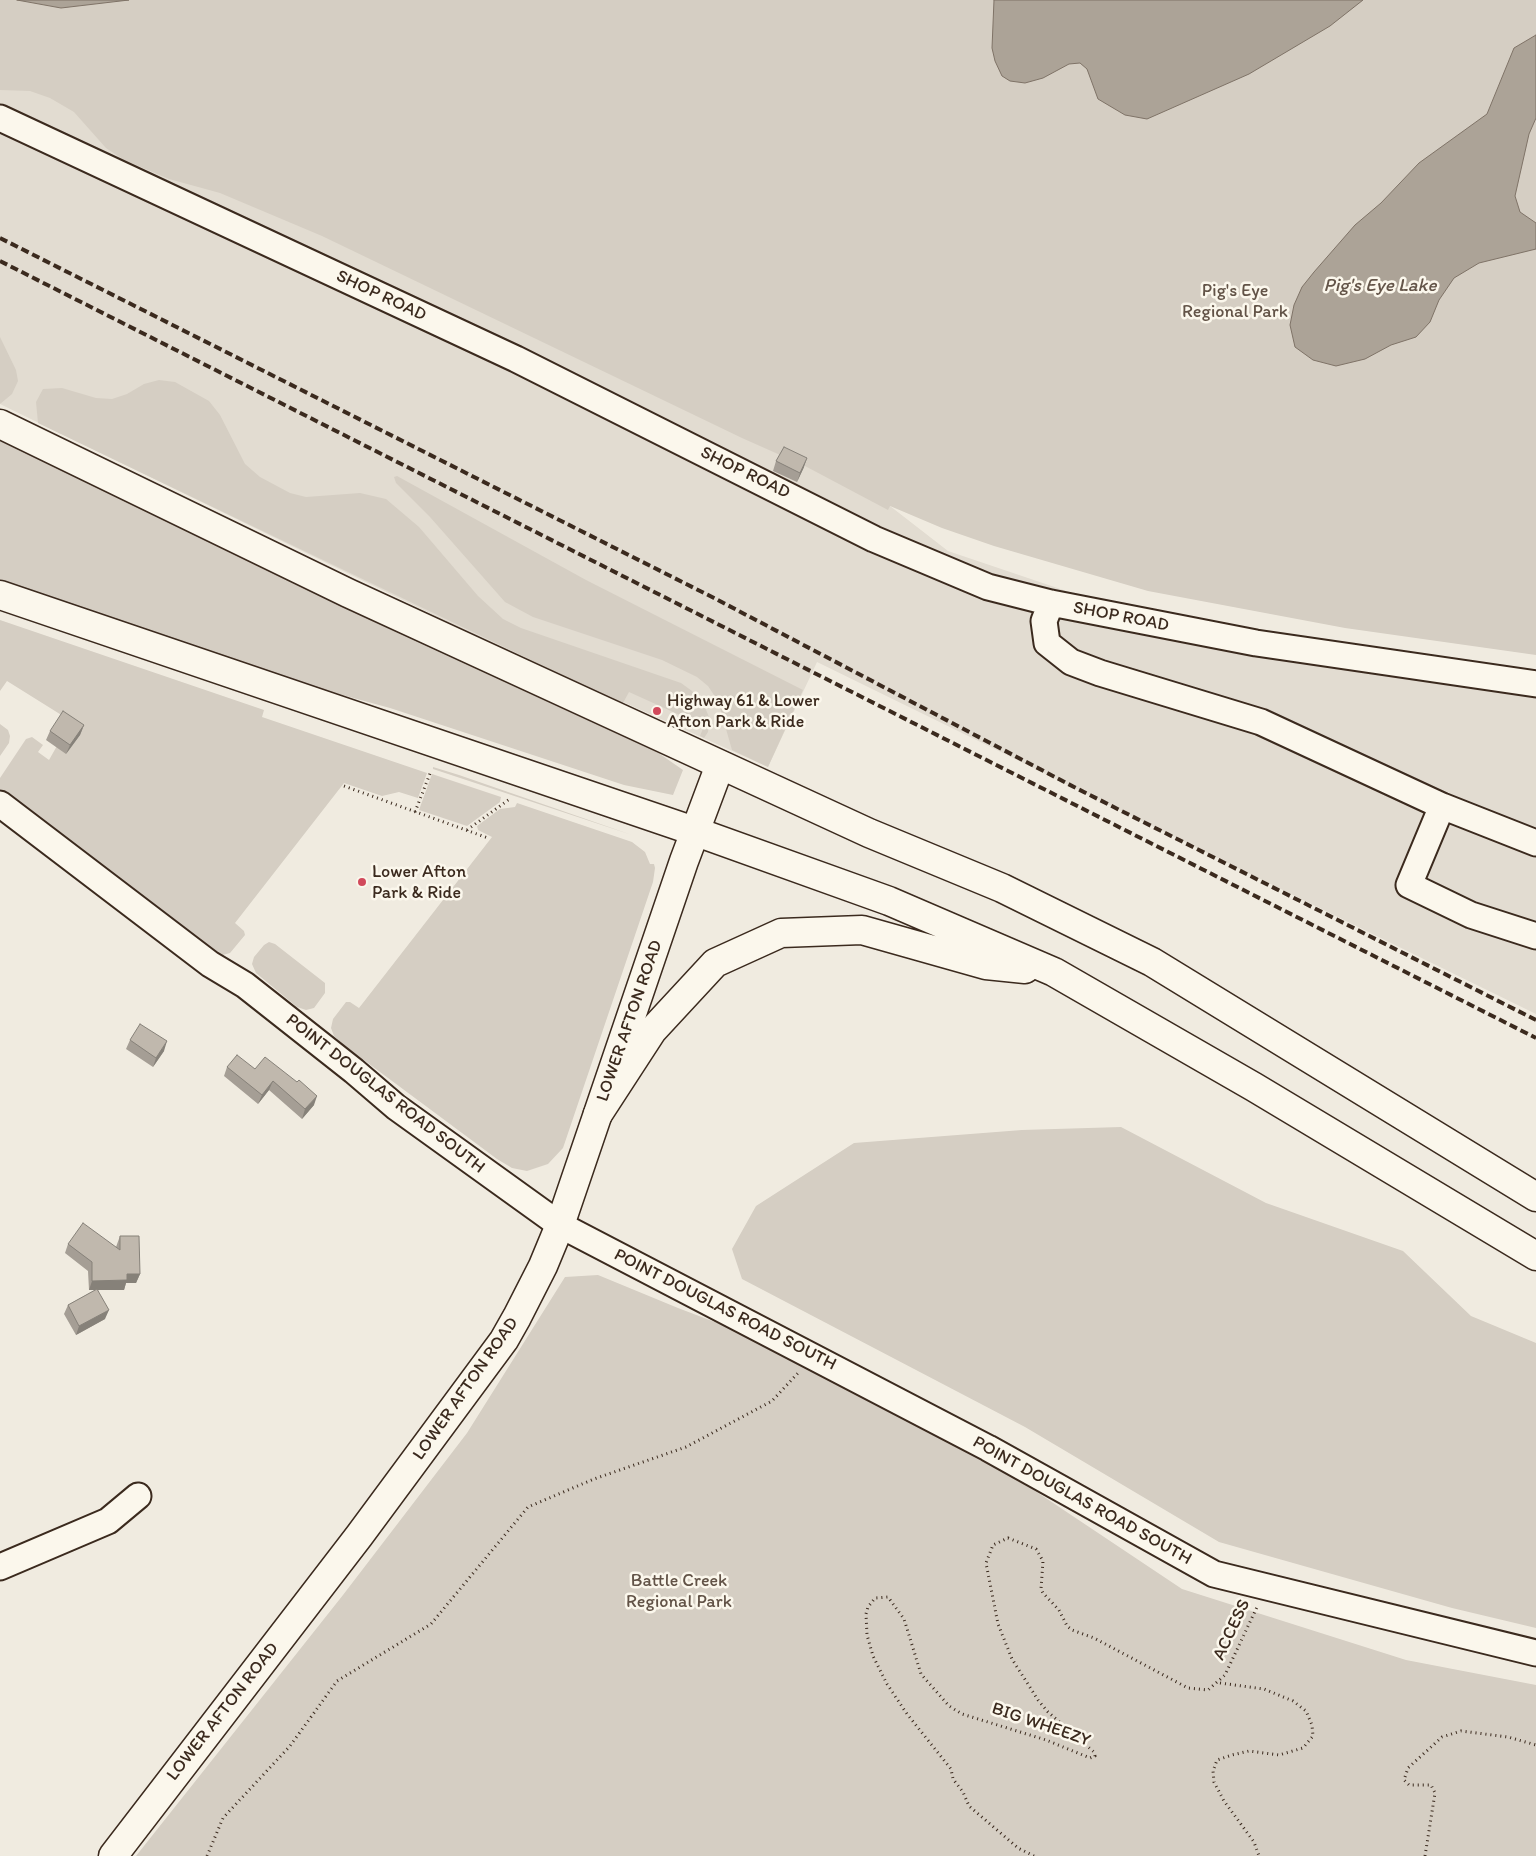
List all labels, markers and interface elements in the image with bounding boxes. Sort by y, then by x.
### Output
street label: SHOP ROAD [332,266,430,326]
water label: Pig's Eye Lake [1324,275,1436,297]
park label: Pig's Eye Regional Park [1182,280,1288,322]
street label: SHOP ROAD [697,442,793,504]
street label: SHOP ROAD [1071,597,1171,637]
place label: Highway 61 & Lower Afton Park & Ride [667,690,820,732]
marker: Highway 61 & Lower Afton Park & Ride [651,705,663,717]
place label: Lower Afton Park & Ride [372,861,466,904]
marker: Lower Afton Park & Ride [356,876,368,888]
street label: LOWER AFTON ROAD [592,937,668,1105]
street label: POINT DOUGLAS ROAD SOUTH [281,1009,489,1179]
street label: POINT DOUGLAS ROAD SOUTH [610,1244,840,1376]
street label: LOWER AFTON ROAD [409,1313,523,1465]
street label: POINT DOUGLAS ROAD SOUTH [969,1432,1195,1570]
park label: Battle Creek Regional Park [626,1570,732,1612]
street label: ACCESS [1209,1596,1255,1664]
street label: LOWER AFTON ROAD [162,1639,284,1785]
street label: BIG WHEEZY [989,1698,1093,1752]

